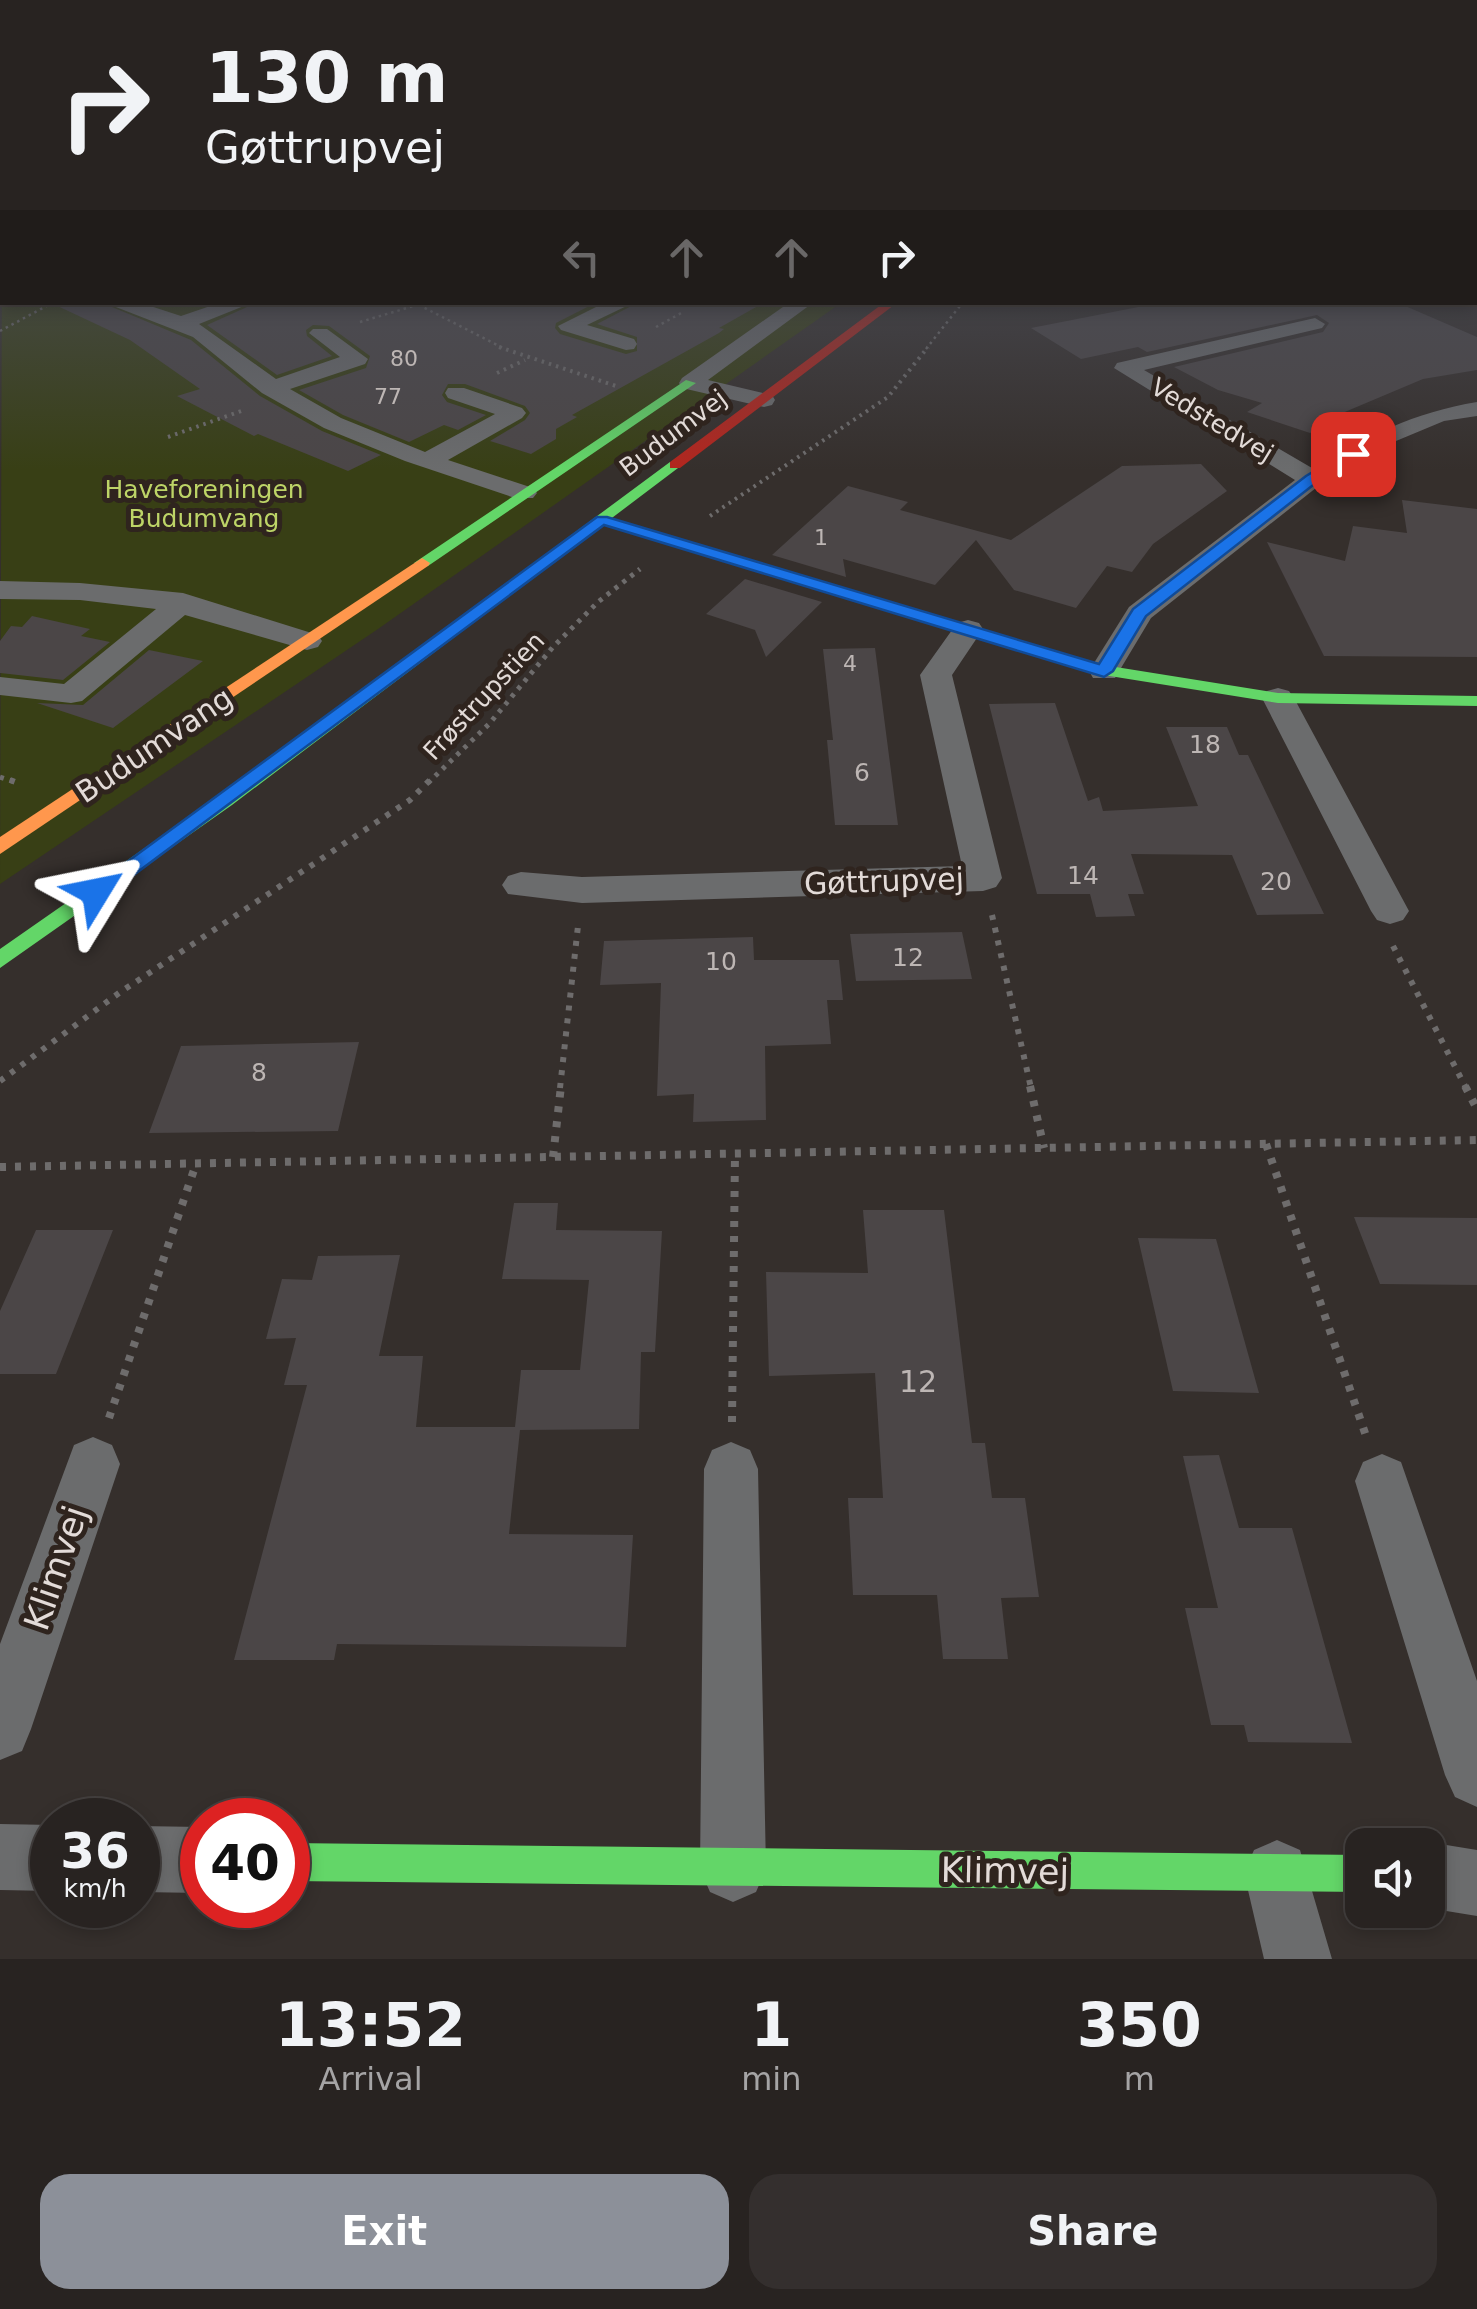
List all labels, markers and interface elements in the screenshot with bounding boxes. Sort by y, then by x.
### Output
text: 130 m [205,37,448,119]
icon: right [40,40,170,170]
text: Gøttrupvej [205,121,445,174]
icon: left [554,230,609,285]
icon: ahead [659,230,714,285]
icon: ahead [764,230,819,285]
icon: right [869,230,924,285]
house number: 80 [390,346,418,371]
street label: Vedstedvej [1146,372,1278,468]
street label: Budumvej [614,383,732,483]
house number: 77 [374,384,402,409]
pin [1311,412,1396,497]
icon: arrive [1326,427,1381,482]
park label: Haveforeningen Budumvang [104,475,304,533]
house number: 1 [814,525,828,550]
street label: Frøstrupstien [417,626,551,766]
house number: 4 [843,651,857,676]
street label: Budumvang [69,680,239,810]
house number: 18 [1189,730,1221,759]
house number: 6 [854,758,870,787]
position arrow [44,840,148,944]
street label: Gøttrupvej [803,861,965,901]
house number: 14 [1067,861,1099,890]
house number: 20 [1260,867,1292,896]
house number: 12 [892,943,924,972]
house number: 10 [705,947,737,976]
house number: 8 [251,1058,267,1087]
house number: 12 [899,1364,937,1399]
street label: Klimvej [16,1501,96,1635]
speed limit sign: 40 [180,1798,310,1928]
text: 36 [60,1822,130,1880]
map controls [1345,1828,1445,1928]
button: sound [1345,1828,1445,1928]
street label: Klimvej [940,1850,1070,1892]
text: km/h [63,1874,127,1903]
text: 13:52 [275,1990,466,2060]
text: 1 [750,1990,792,2060]
text: 350 [1077,1990,1202,2060]
text: Arrival [319,2060,423,2098]
text: min [741,2060,802,2098]
text: m [1124,2060,1155,2098]
button: Exit [40,2174,729,2289]
button: Share [749,2174,1437,2289]

